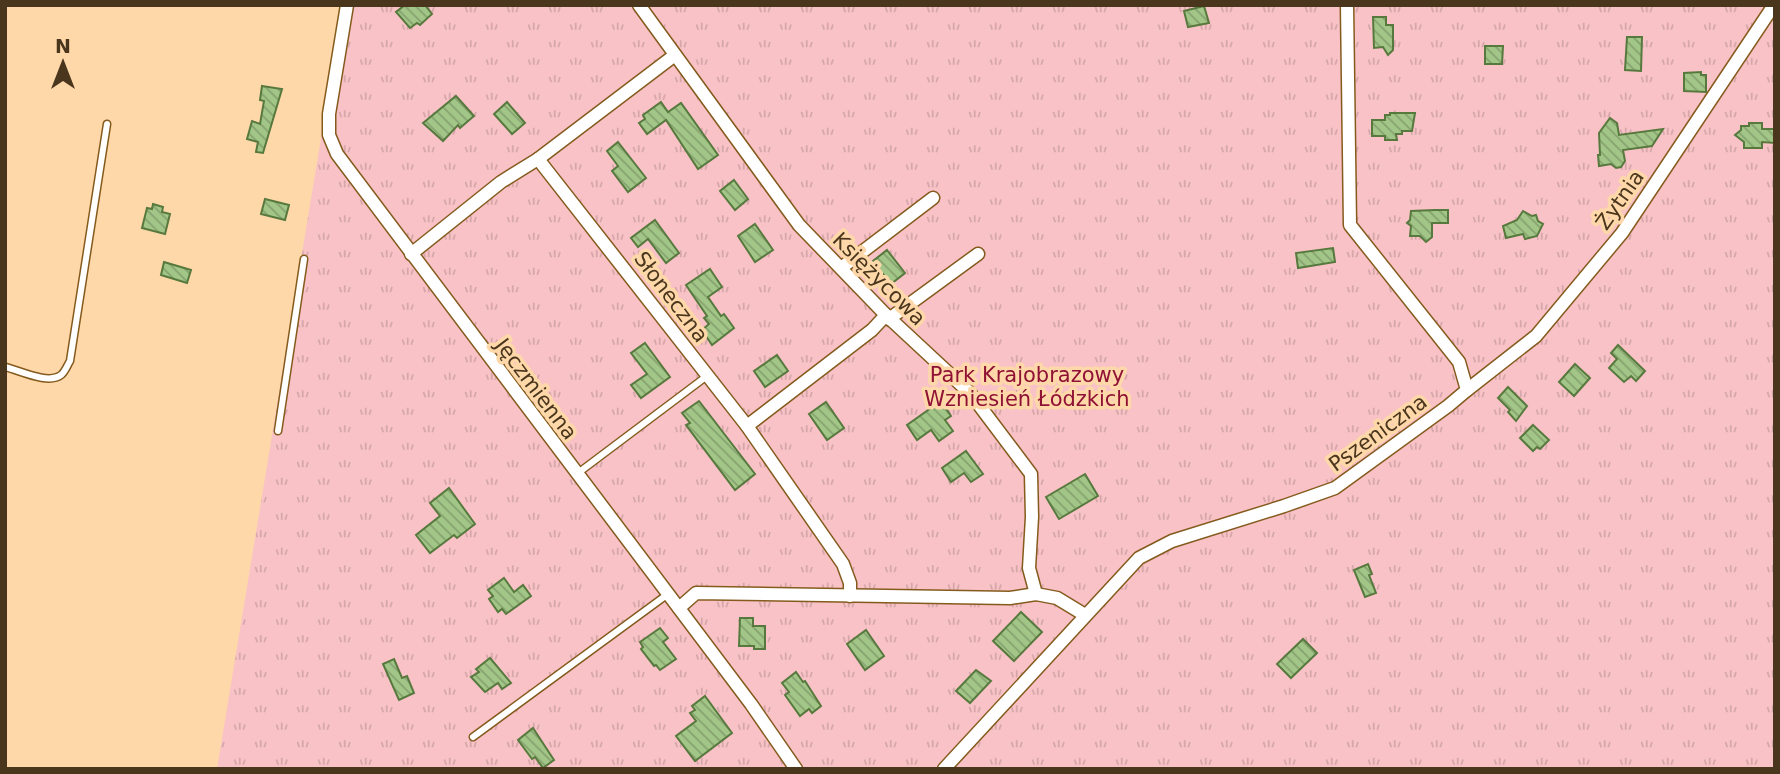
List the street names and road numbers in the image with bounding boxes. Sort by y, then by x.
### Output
street label: Żytnia [1590,165,1649,234]
street label: Księżycowa [828,228,930,330]
street label: Słoneczna [629,247,713,347]
street label: Jęczmienna [489,332,582,444]
street label: Pszeniczna [1324,389,1432,477]

